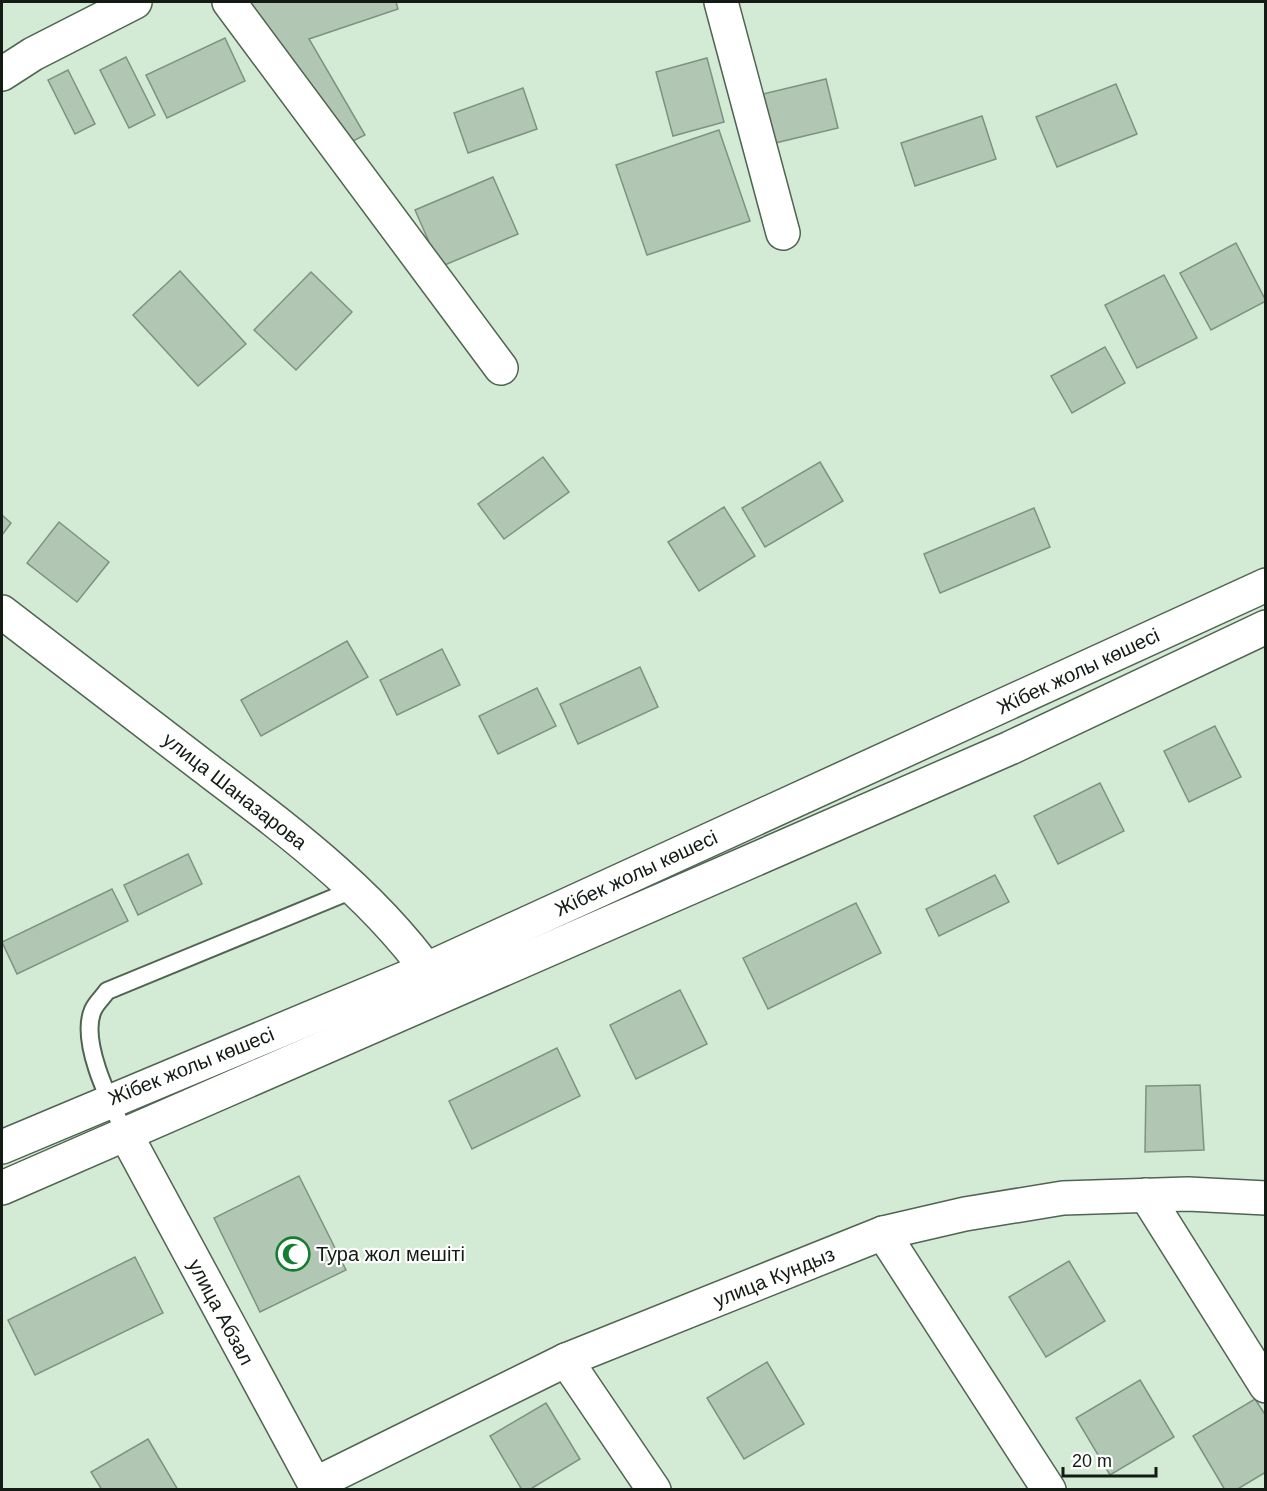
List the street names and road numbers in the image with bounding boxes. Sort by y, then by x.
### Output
street label: Жібек жолы көшесі [993,624,1163,718]
street label: улица Шаназарова [159,728,312,854]
street label: Жібек жолы көшесі [551,826,721,920]
street label: Жібек жолы көшесі [105,1023,277,1109]
street label: улица Кундыз [710,1243,838,1311]
street label: улица Абзал [184,1255,258,1369]

